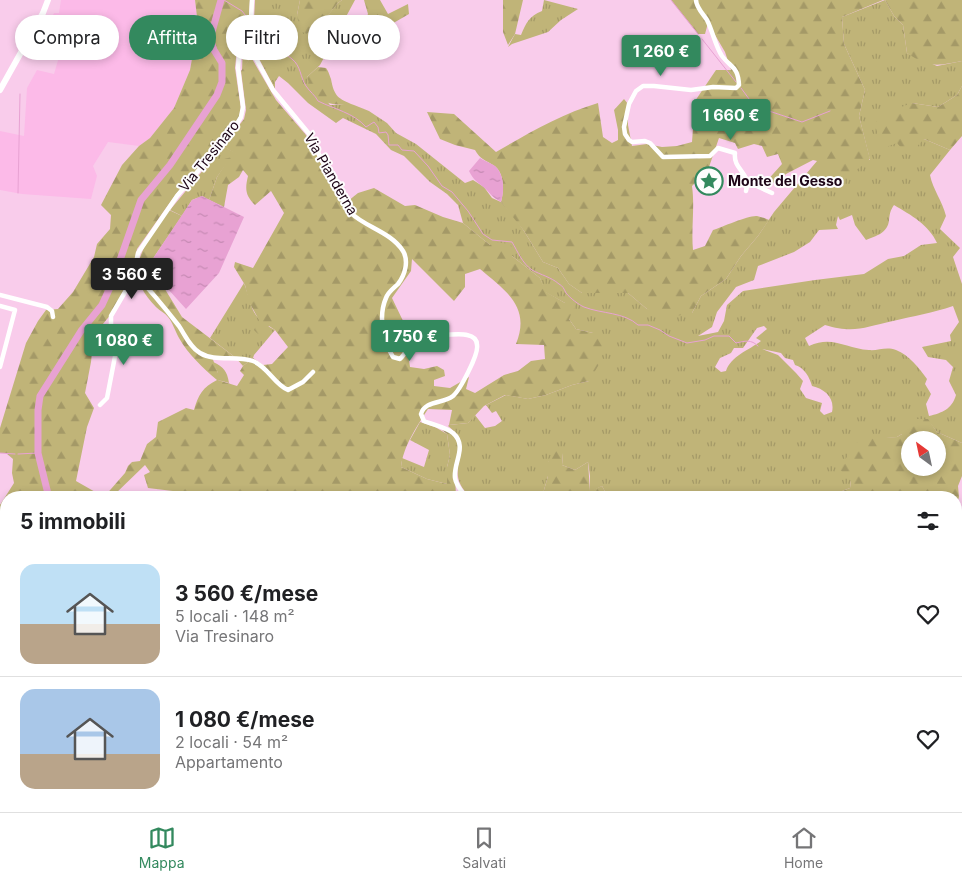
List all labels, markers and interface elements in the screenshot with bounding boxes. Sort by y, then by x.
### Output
chip: Compra [15,15,119,60]
chip: Affitta [129,15,216,60]
chip: Filtri [226,15,298,60]
chip: Nuovo [308,15,400,60]
pin: 1 260 € [615,34,707,77]
text: 1 260 € [633,41,689,61]
pin: 1 660 € [685,98,777,141]
text: 1 660 € [703,105,760,125]
street label: Via Tresinaro [175,117,242,195]
street label: Via Pianderna [301,130,362,218]
place icon: Monte del Gesso [694,166,724,196]
place label: Monte del Gesso [728,172,843,189]
pin: 3 560 € [86,258,178,300]
text: 3 560 € [102,264,162,284]
pin: 1 750 € [364,320,456,362]
pin: 1 080 € [78,324,170,366]
text: 1 750 € [382,326,438,346]
text: 1 080 € [95,330,153,350]
north arrow [901,431,946,476]
map controls [901,431,946,476]
icon: filters [914,507,942,535]
text: 5 immobili [20,509,126,534]
text: 3 560 €/mese [175,581,318,606]
icon: home [60,584,120,644]
icon: heart [914,600,942,628]
text: 5 locali · 148 m² [175,606,295,626]
text: Via Tresinaro [175,626,274,646]
text: 1 080 €/mese [175,707,314,732]
icon: home [60,709,120,769]
icon: heart [914,725,942,753]
text: 2 locali · 54 m² [175,732,288,752]
text: Appartamento [175,752,283,772]
tab: Mappa [139,824,185,871]
tab: Salvati [462,824,506,871]
tab: Home [784,824,823,871]

